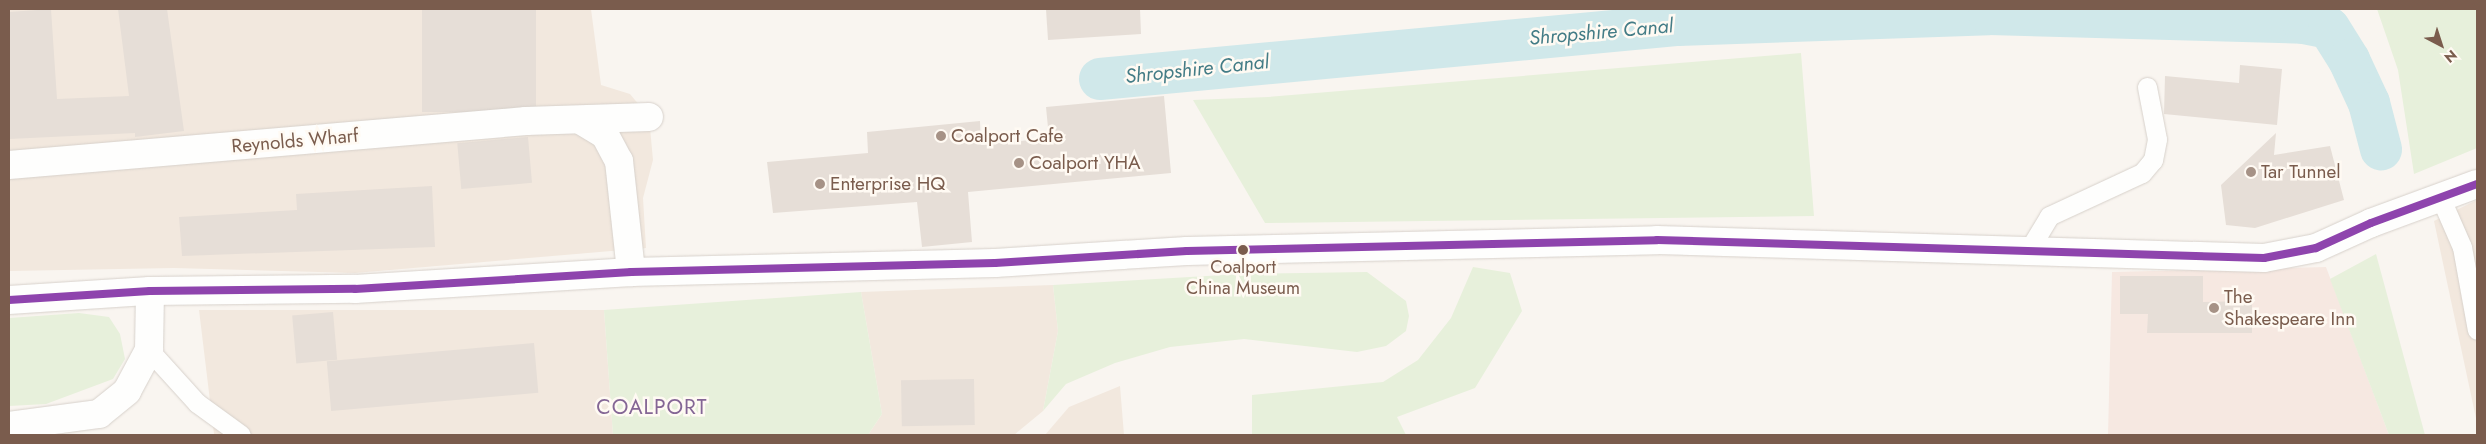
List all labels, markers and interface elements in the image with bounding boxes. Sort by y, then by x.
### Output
water label: Shropshire Canal [1528,14,1674,50]
north arrow [2416,20,2466,70]
text: N [2440,45,2461,68]
water label: Shropshire Canal [1124,50,1270,88]
street label: Reynolds Wharf [231,124,359,158]
place label: Coalport Cafe [951,125,1063,147]
marker: Coalport Cafe [935,130,947,142]
place label: Coalport YHA [1029,152,1141,174]
marker: Coalport YHA [1013,157,1025,169]
place label: Tar Tunnel [2261,161,2341,183]
marker: Tar Tunnel [2245,166,2257,178]
place label: Enterprise HQ [830,173,945,195]
marker: Enterprise HQ [814,178,826,190]
marker: Coalport China Museum [1238,245,1248,255]
place label: Coalport China Museum [1186,257,1300,300]
place label: The Shakespeare Inn [2224,286,2355,330]
marker: The Shakespeare Inn [2208,302,2220,314]
district label: COALPORT [595,394,709,420]

